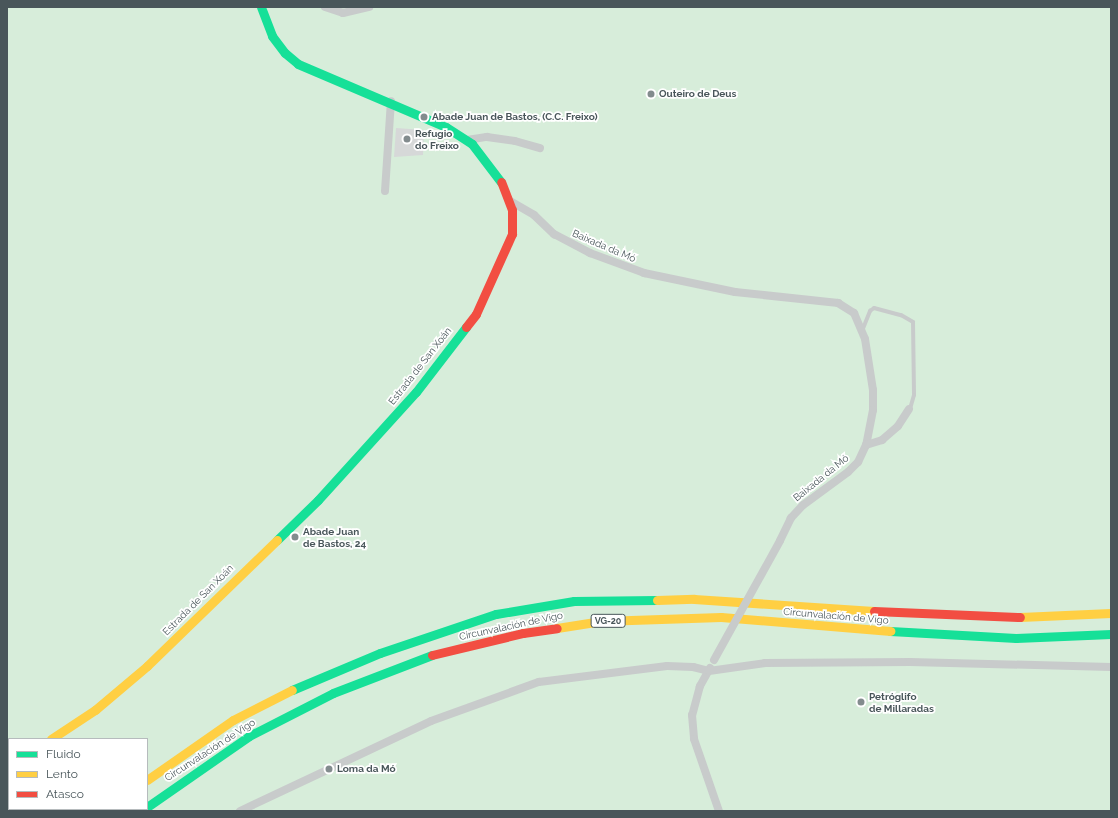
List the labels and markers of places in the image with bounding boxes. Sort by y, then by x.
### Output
place label: Outeiro de Deus [659,88,736,100]
marker: Outeiro de Deus [646,89,656,99]
place label: Abade Juan de Bastos, (C.C. Freixo) [432,111,598,123]
marker: Abade Juan de Bastos, (C.C. Freixo) [419,112,429,122]
place label: Refugio do Freixo [415,127,459,150]
marker: Refugio do Freixo [402,134,412,144]
place label: Abade Juan de Bastos, 24 [303,525,366,548]
marker: Abade Juan de Bastos, 24 [290,532,300,542]
place label: Petróglifo de Millaradas [869,690,934,714]
marker: Petróglifo de Millaradas [856,697,866,707]
place label: Loma da Mó [337,763,396,775]
marker: Loma da Mó [324,764,334,774]

